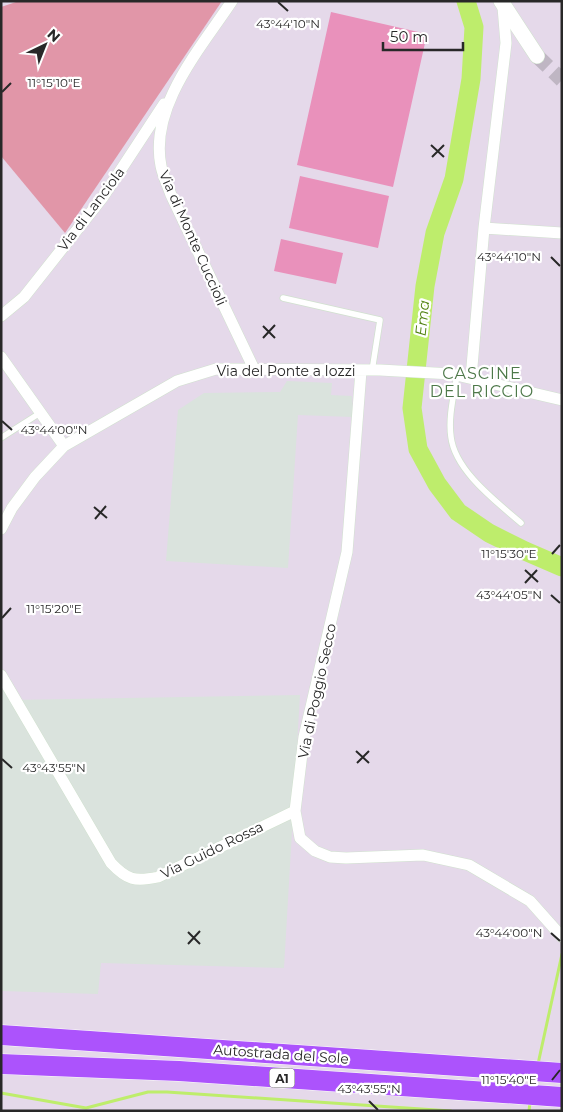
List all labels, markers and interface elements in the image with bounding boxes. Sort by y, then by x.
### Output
text: 43°44'10"N [256,16,320,31]
north arrow [20,20,70,70]
scale bar [383,20,463,52]
text: N [44,25,64,46]
text: 50 m [390,27,428,46]
text: 11°15'10"E [27,75,81,90]
street label: Via di Lanciola [54,163,128,255]
street label: Via di Monte Cuccioli [155,168,231,308]
text: 43°44'10"N [477,249,541,264]
water label: Ema [411,299,433,337]
street label: Via del Ponte a Iozzi [216,362,356,380]
district label: CASCINE DEL RICCIO [430,364,534,401]
text: 43°44'00"N [20,422,88,437]
text: 11°15'30"E [481,546,537,561]
text: 43°44'05"N [476,587,542,602]
text: 11°15'20"E [26,601,82,616]
street label: Via di Poggio Secco [294,622,340,760]
text: 43°43'55"N [22,760,86,775]
street label: Via Guido Rossa [158,817,266,883]
text: 43°44'00"N [475,925,543,940]
street label: Autostrada del Sole [213,1040,349,1068]
road number: A1 [270,1068,294,1088]
text: 11°15'40"E [481,1072,537,1087]
text: 43°43'55"N [337,1081,401,1096]

